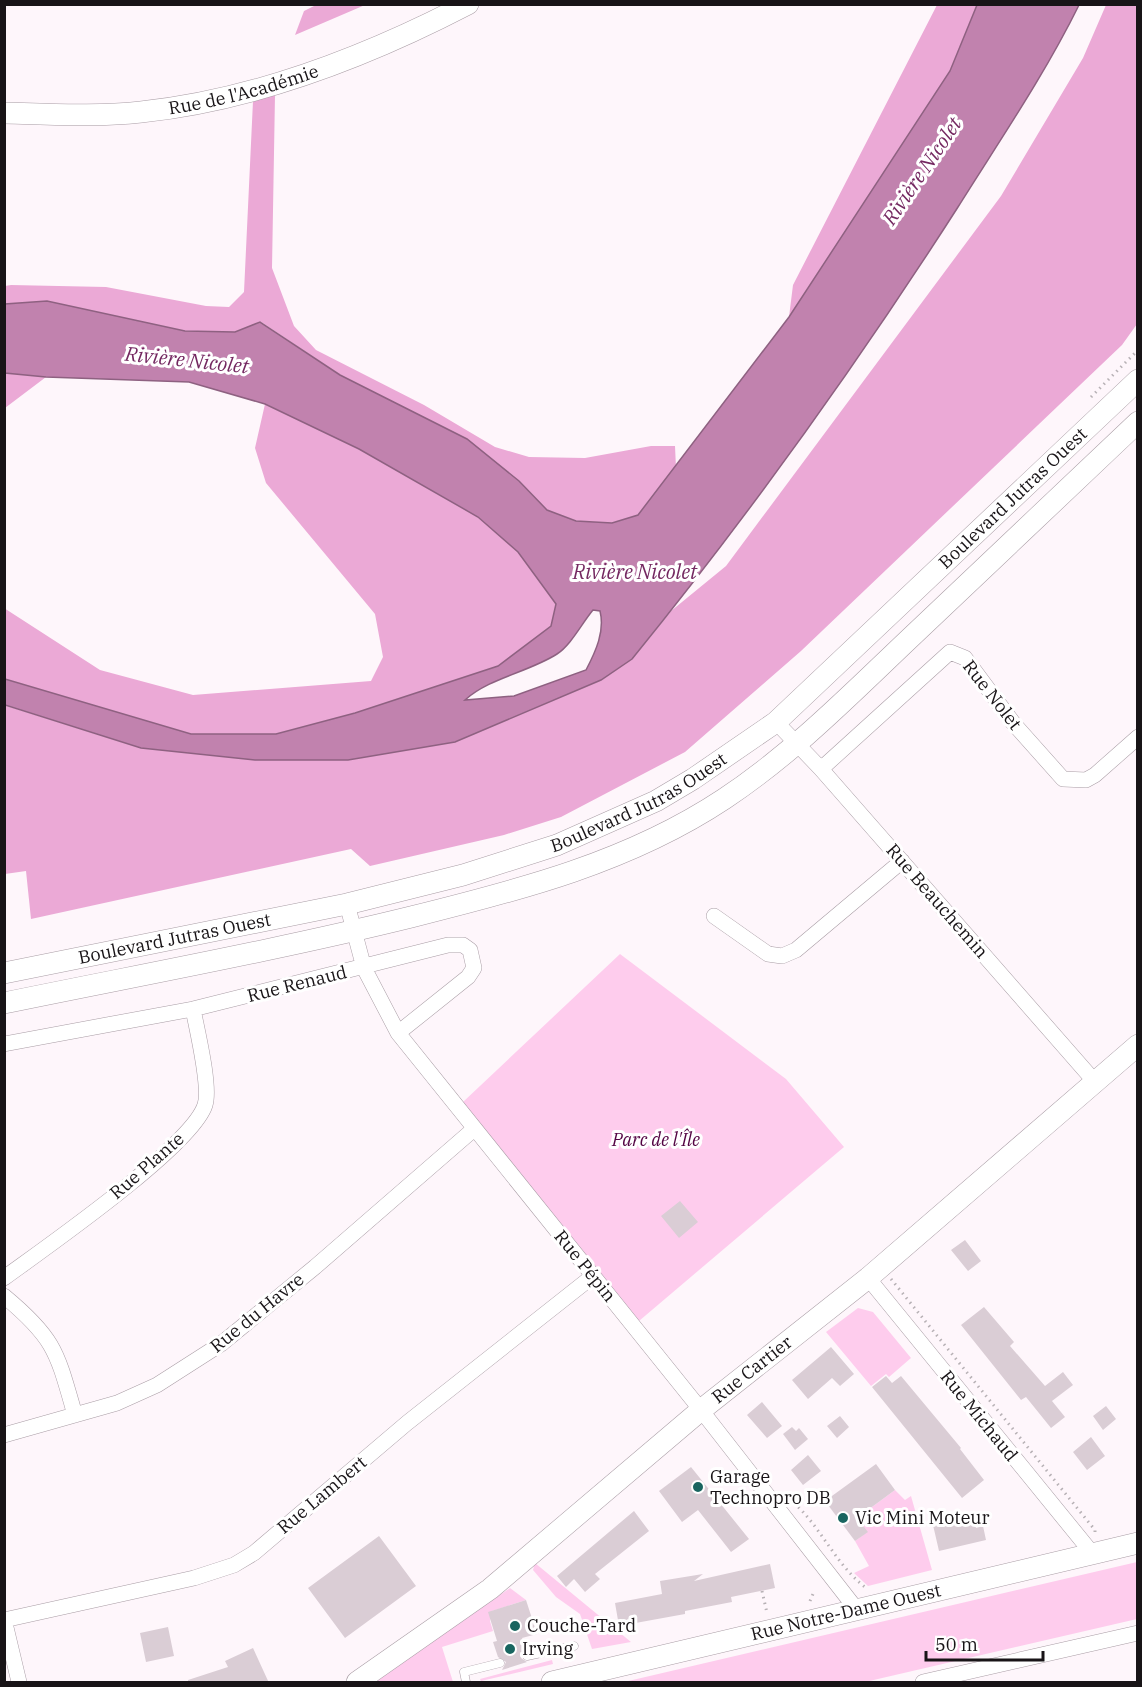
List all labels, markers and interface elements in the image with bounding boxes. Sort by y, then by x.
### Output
street label: Rue de l'Académie [167,59,321,119]
water label: Rivière Nicolet [875,111,968,231]
water label: Rivière Nicolet [123,339,251,380]
street label: Boulevard Jutras Ouest [933,422,1092,574]
water label: Rivière Nicolet [572,558,698,585]
street label: Rue Nolet [958,655,1027,734]
street label: Boulevard Jutras Ouest [548,747,731,857]
street label: Rue Beauchemin [881,839,993,963]
street label: Boulevard Jutras Ouest [76,908,273,969]
street label: Rue Renaud [245,960,349,1007]
street label: Rue Plante [105,1127,189,1204]
park label: Parc de l'Île [611,1128,700,1151]
street label: Rue Pépin [549,1225,621,1306]
street label: Rue du Havre [205,1268,308,1357]
street label: Rue Cartier [707,1330,797,1408]
street label: Rue Michaud [936,1365,1023,1466]
street label: Rue Lambert [272,1451,371,1539]
place label: Garage Technopro DB [710,1465,831,1509]
marker: Garage Technopro DB [691,1480,705,1494]
place label: Vic Mini Moteur [855,1506,989,1529]
marker: Vic Mini Moteur [836,1511,850,1525]
street label: Rue Notre-Dame Ouest [748,1578,943,1645]
place label: Couche-Tard [527,1614,636,1637]
marker: Couche-Tard [508,1619,522,1633]
scale bar [926,1624,1043,1662]
text: 50 m [935,1633,978,1656]
place label: Irving [522,1637,574,1660]
marker: Irving [503,1642,517,1656]

